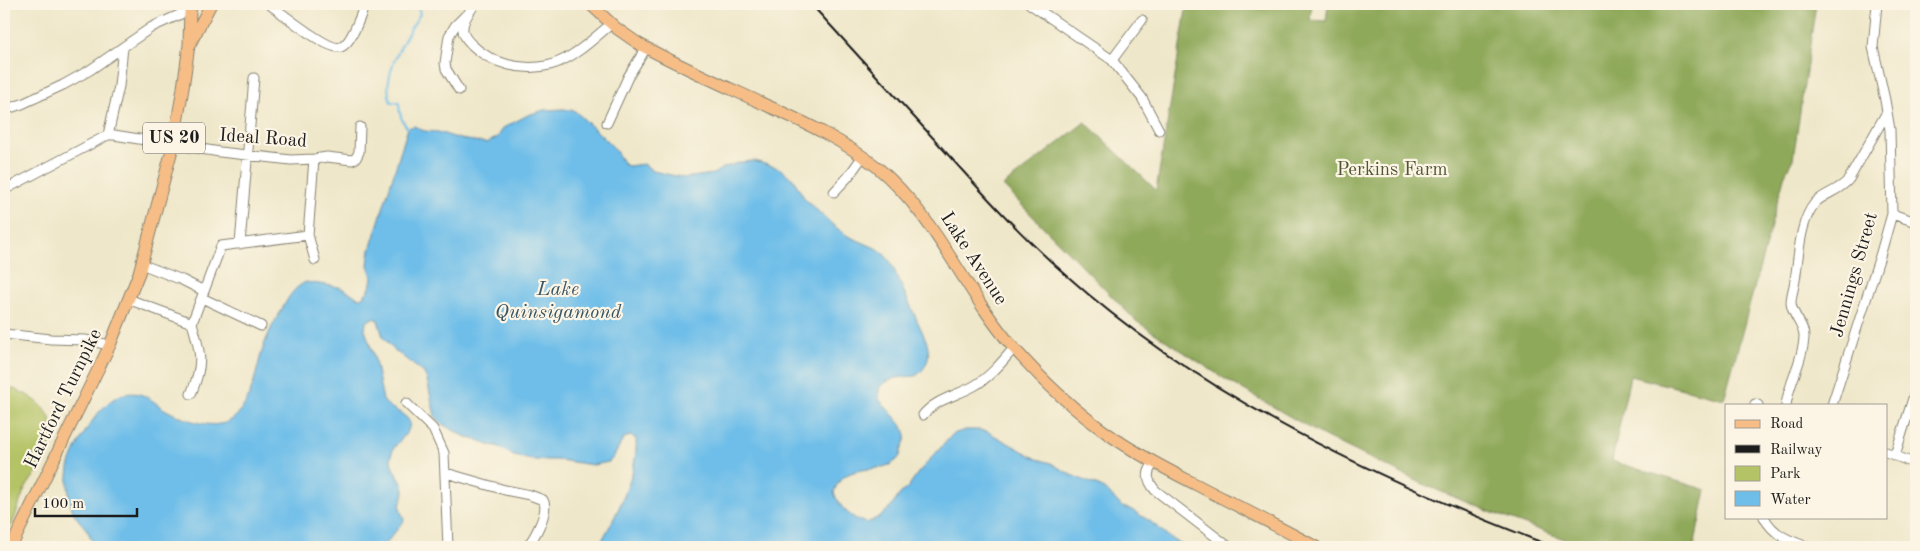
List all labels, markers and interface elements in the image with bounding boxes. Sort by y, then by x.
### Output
road number: US 20 [143,122,205,154]
street label: Ideal Road [218,126,308,152]
park label: Perkins Farm [1336,161,1448,180]
street label: Lake Avenue [936,209,1010,309]
street label: Jennings Street [1828,210,1882,340]
water label: Lake Quinsigamond [495,280,622,323]
street label: Hartford Turnpike [22,326,106,472]
legend [1725,404,1888,518]
text: Road [1770,417,1804,432]
text: Railway [1770,443,1823,458]
text: Park [1770,467,1801,482]
scale bar [35,486,138,518]
text: Water [1770,493,1811,508]
text: 100 m [42,497,84,512]

